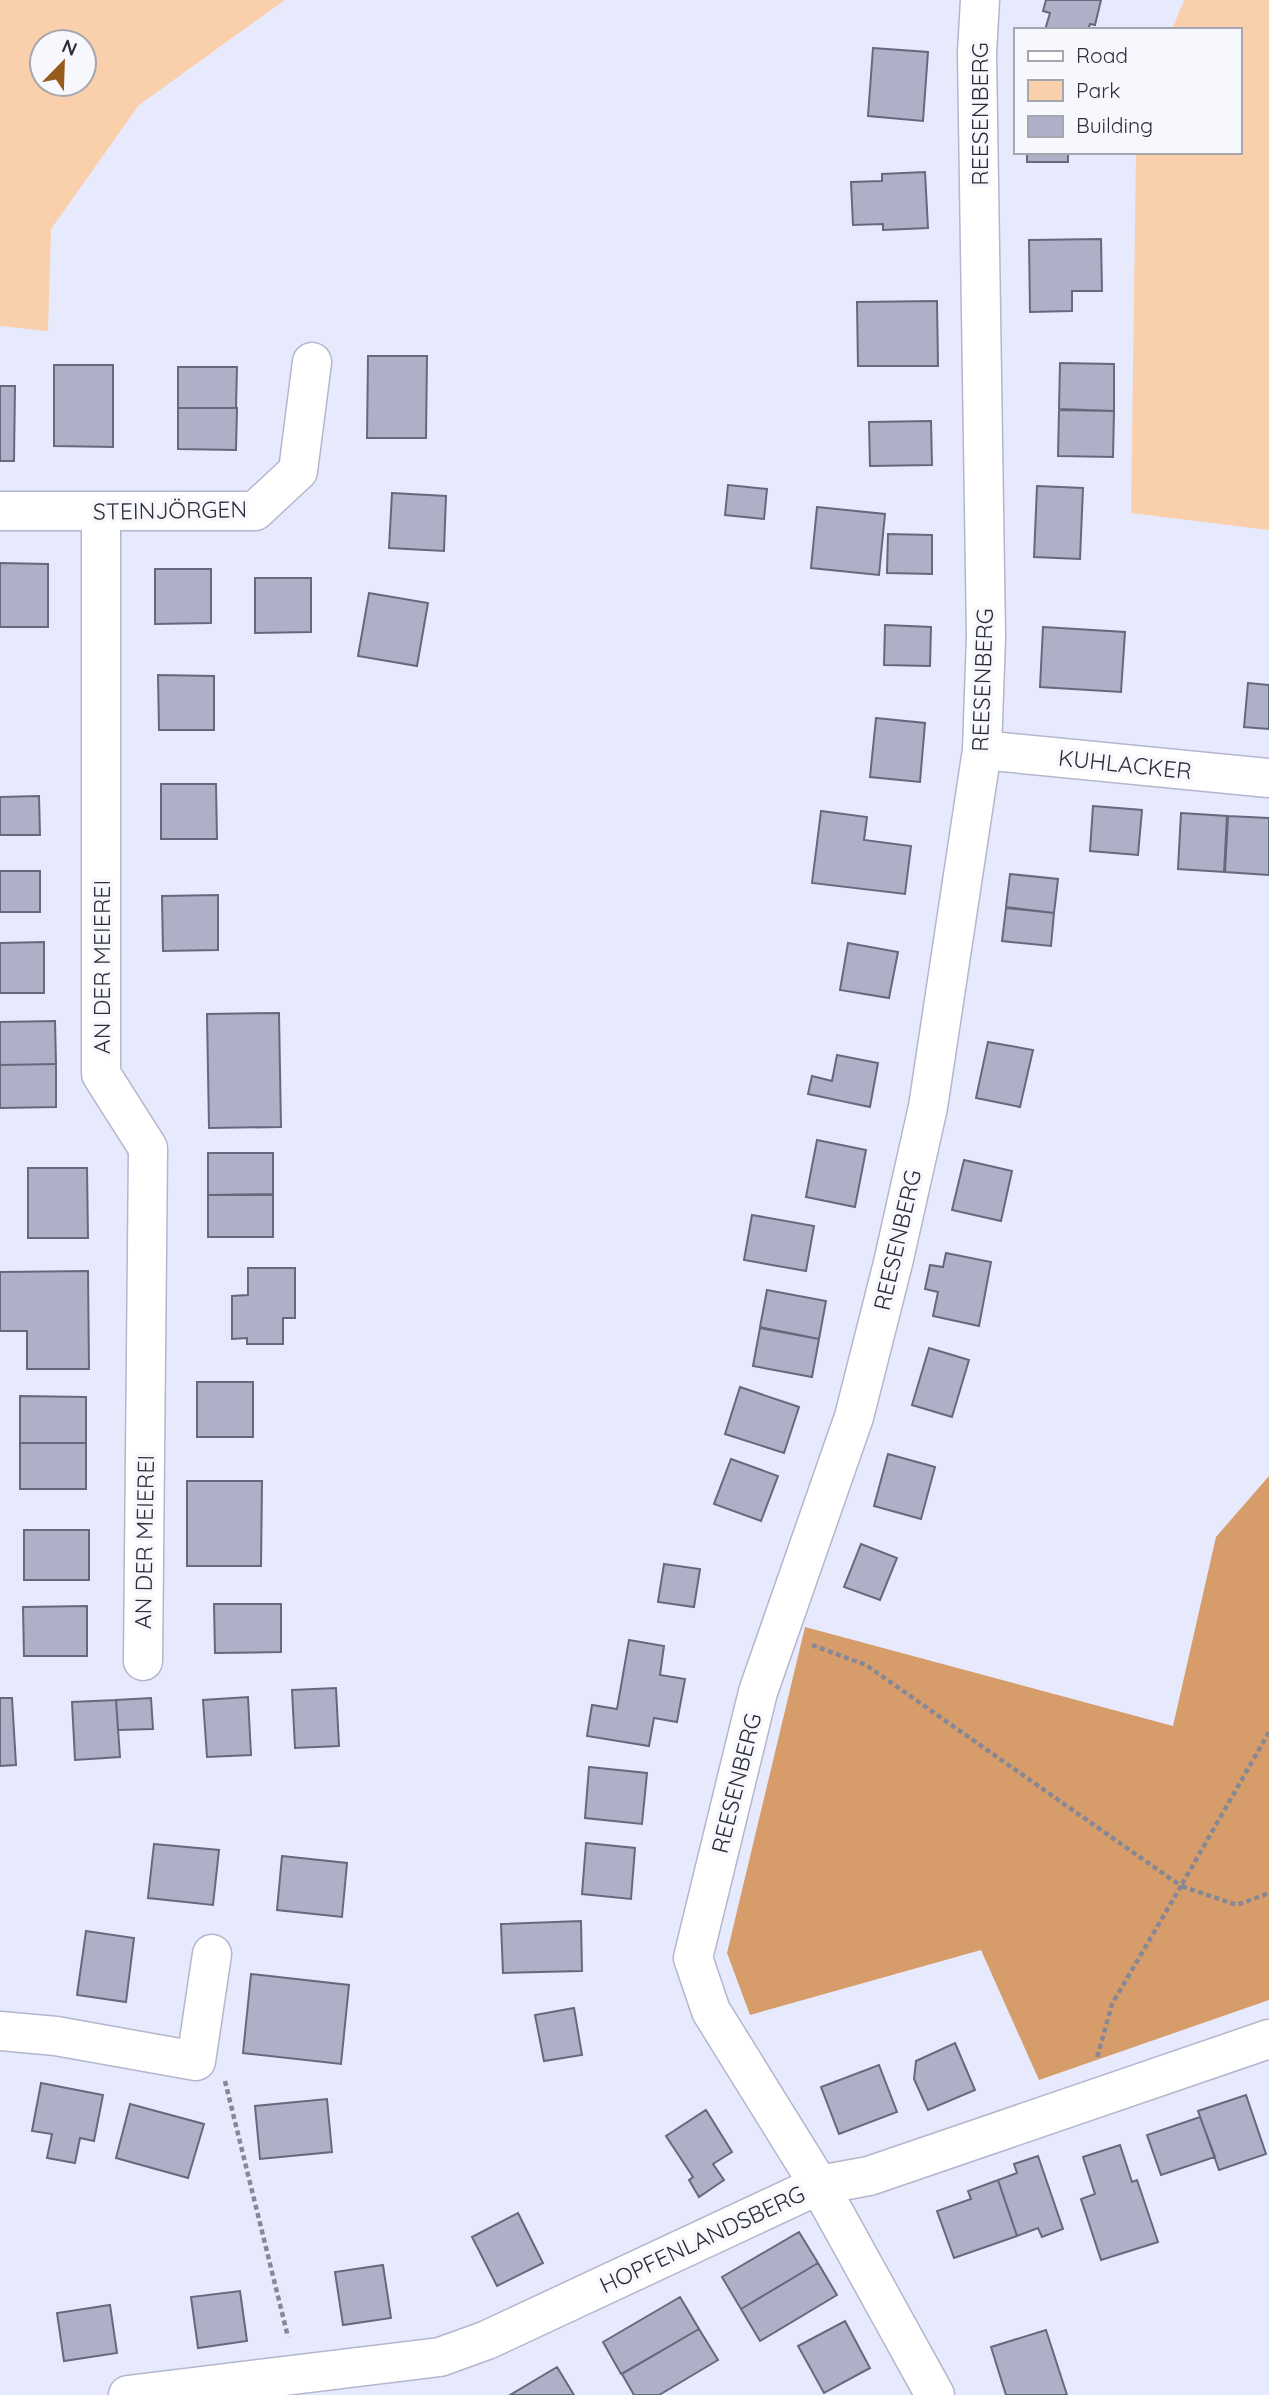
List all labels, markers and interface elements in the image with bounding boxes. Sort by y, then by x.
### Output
north arrow [28,28,98,98]
legend [1014,28,1241,154]
text: N [59,34,81,61]
street label: REESENBERG [965,42,994,186]
text: Road [1076,42,1128,68]
text: Park [1076,77,1120,103]
text: Building [1076,112,1153,138]
street label: STEINJÖRGEN [93,494,247,526]
street label: REESENBERG [965,608,999,752]
street label: KUHLACKER [1057,743,1193,785]
street label: AN DER MEIEREI [87,880,116,1054]
street label: REESENBERG [867,1167,927,1313]
street label: AN DER MEIEREI [128,1455,160,1629]
street label: REESENBERG [705,1710,767,1856]
street label: HOPFENLANDSBERG [595,2179,809,2299]

